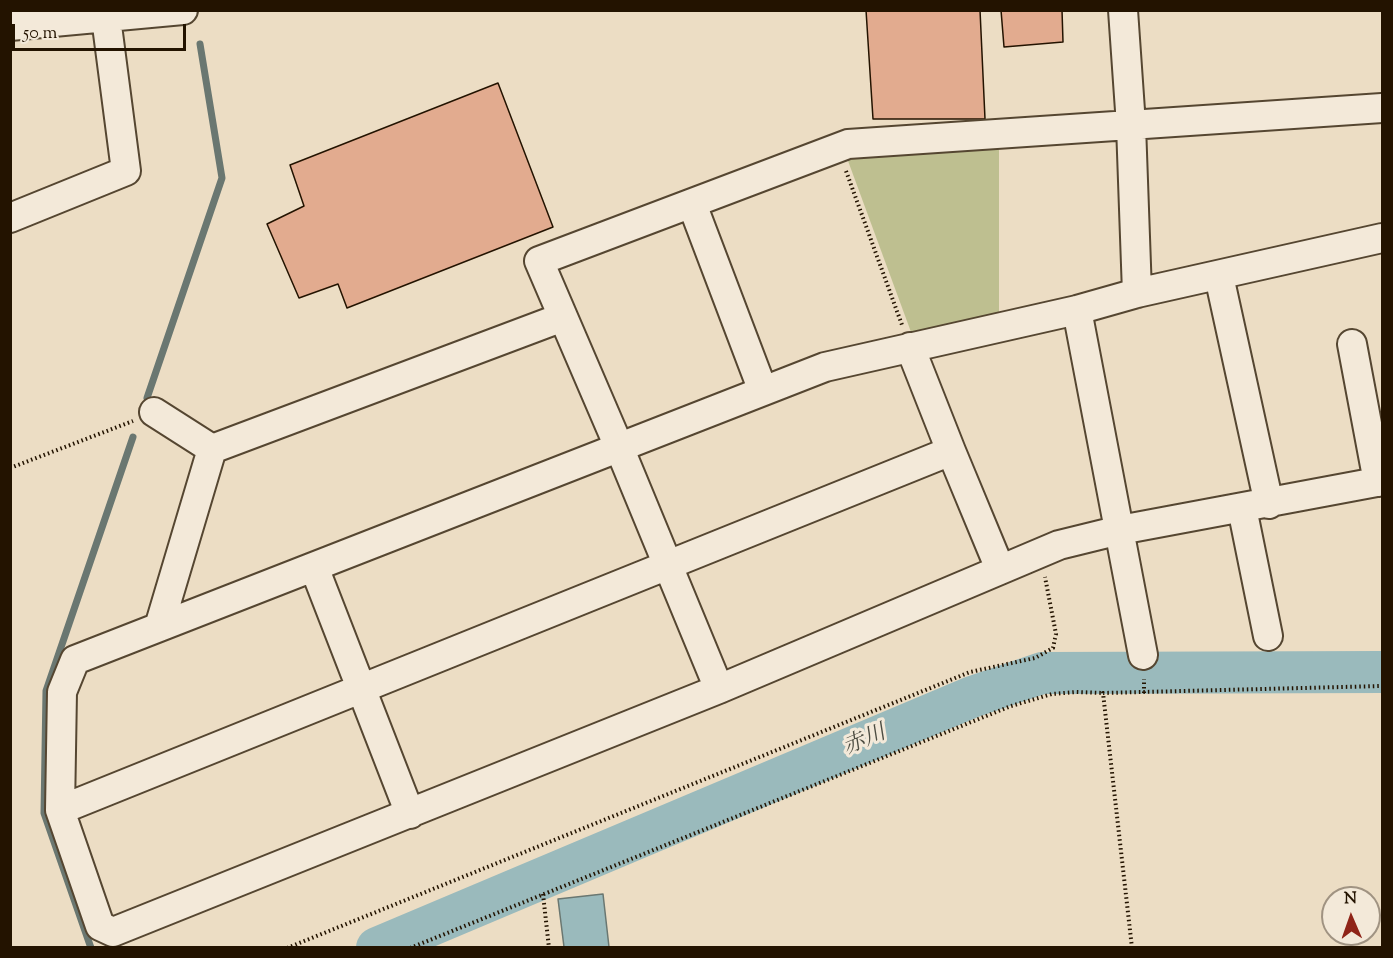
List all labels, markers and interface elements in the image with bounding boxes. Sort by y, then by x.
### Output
scale bar [15,12,189,50]
text: 50 m [23,21,57,47]
water label: 赤川 [840,721,890,763]
north arrow [1321,886,1381,946]
text: N [1344,888,1357,911]

